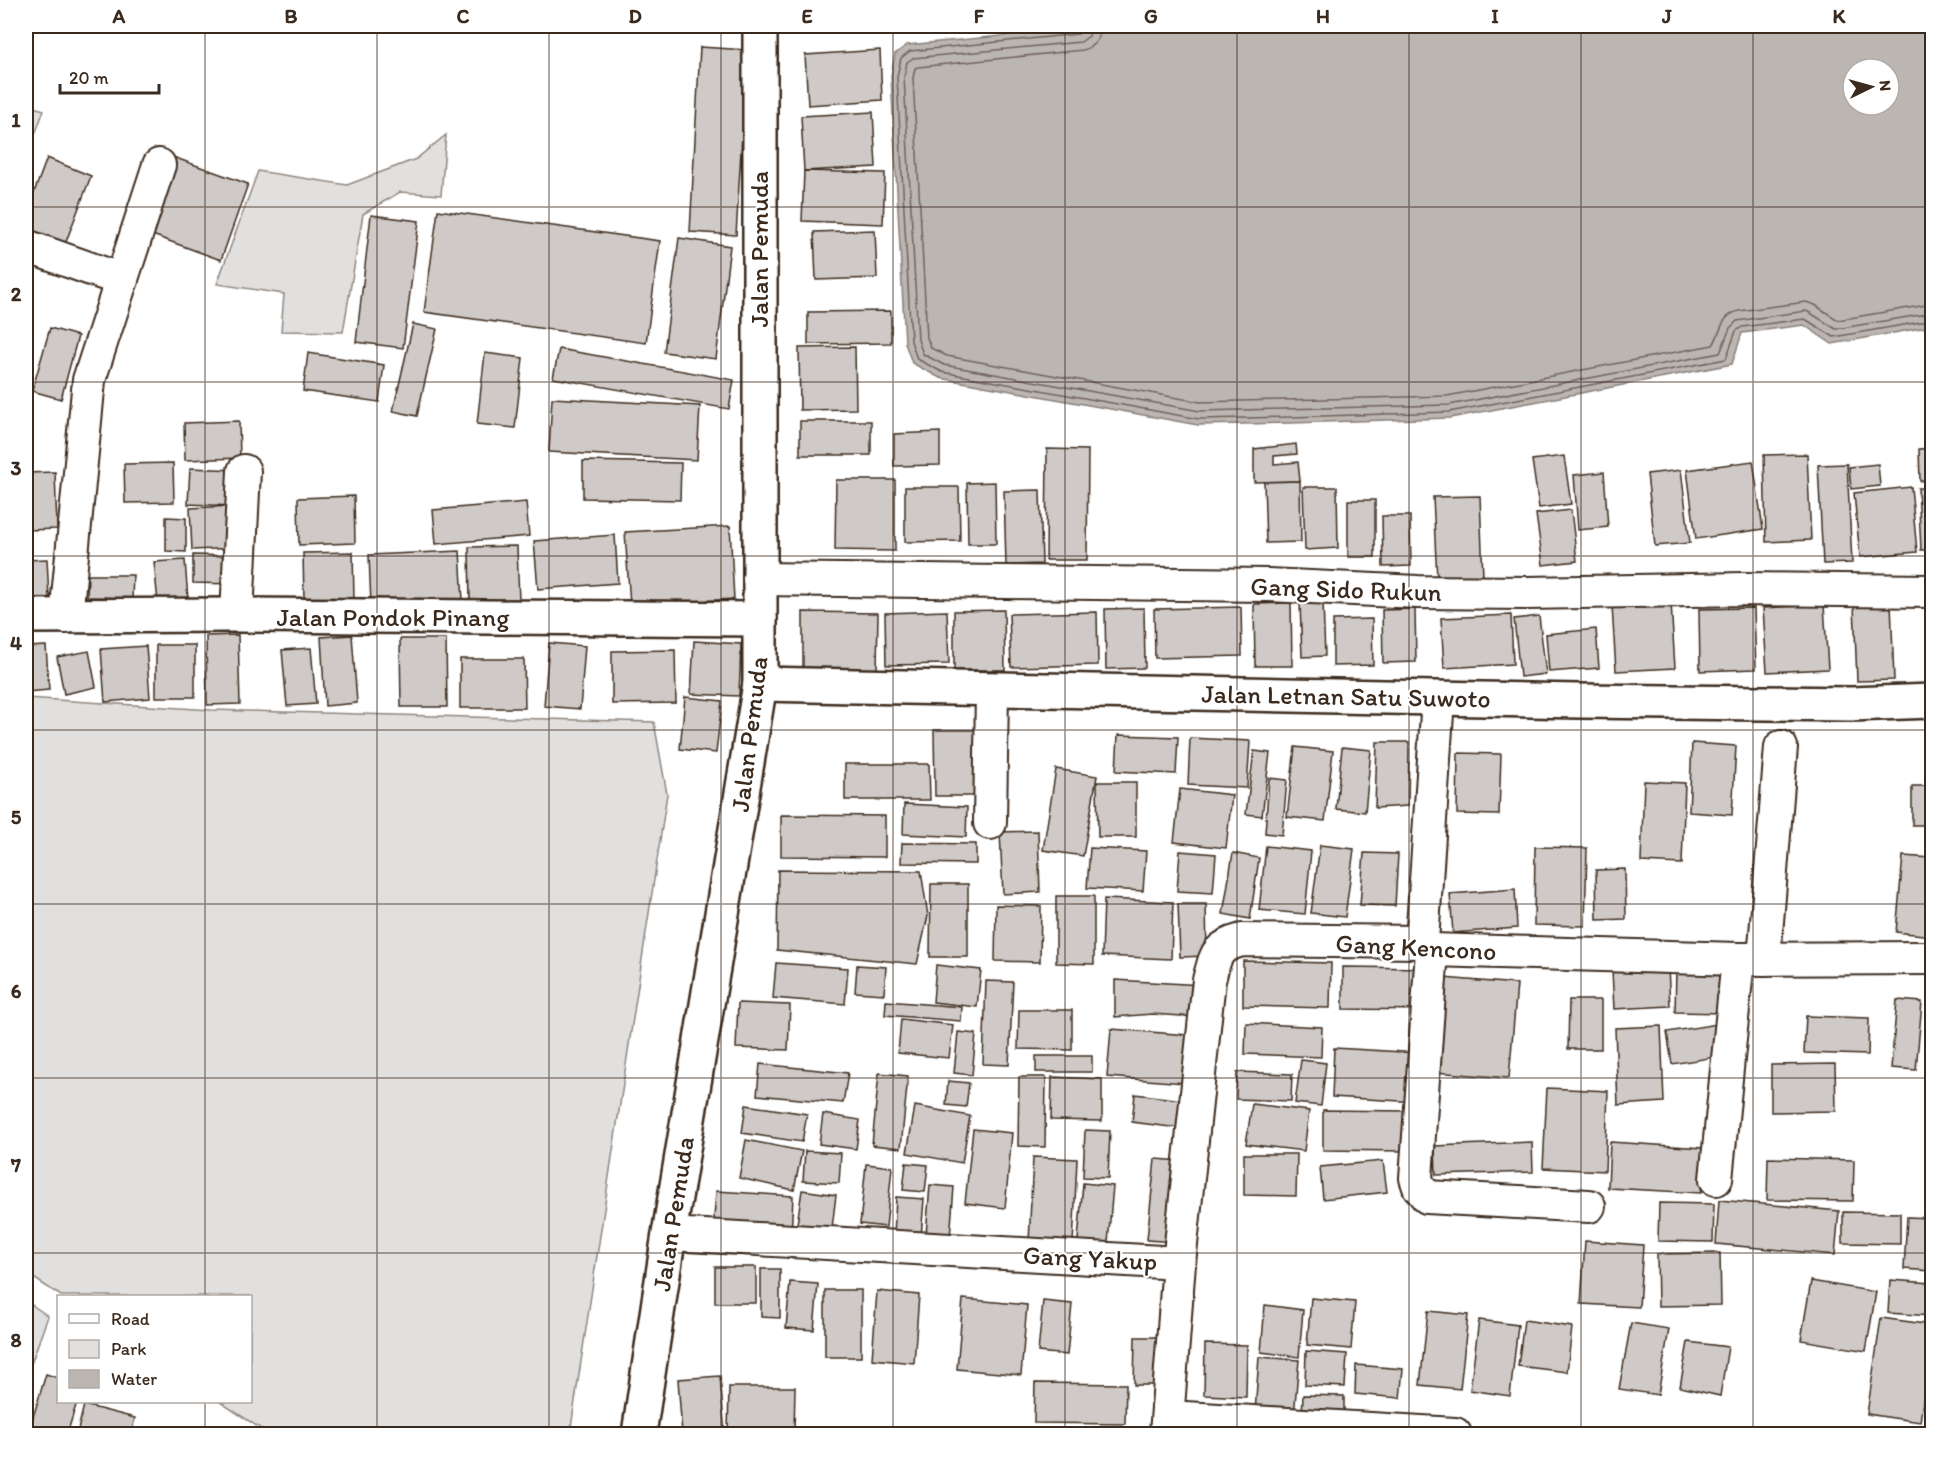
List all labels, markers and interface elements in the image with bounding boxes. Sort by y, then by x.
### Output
text: A [112,4,126,28]
text: B [285,4,298,28]
text: C [457,4,470,28]
text: D [628,4,642,28]
text: E [801,4,813,28]
text: F [974,4,985,28]
text: G [1144,4,1158,28]
text: H [1316,4,1330,28]
text: I [1491,4,1499,28]
text: J [1661,4,1672,28]
text: K [1833,4,1847,28]
scale bar [60,57,159,95]
north arrow [1841,57,1901,117]
text: 20 m [69,67,109,89]
text: N [1876,80,1895,92]
text: 1 [11,108,21,132]
street label: Jalan Pemuda [743,171,775,327]
text: 2 [11,282,22,306]
text: 3 [11,456,22,480]
street label: Gang Sido Rukun [1250,570,1442,608]
street label: Jalan Pondok Pinang [277,601,510,633]
text: 4 [10,631,22,655]
street label: Jalan Pemuda [724,654,774,814]
street label: Jalan Letnan Satu Suwoto [1201,677,1491,715]
text: 5 [11,805,22,829]
street label: Gang Kencono [1335,927,1497,967]
text: 6 [11,979,22,1003]
street label: Jalan Pemuda [645,1134,701,1294]
text: 7 [10,1153,21,1177]
street label: Gang Yakup [1022,1239,1158,1277]
legend [57,1295,252,1403]
text: Road [111,1308,150,1330]
text: 8 [11,1328,22,1352]
text: Park [111,1338,146,1360]
text: Water [111,1368,157,1390]

